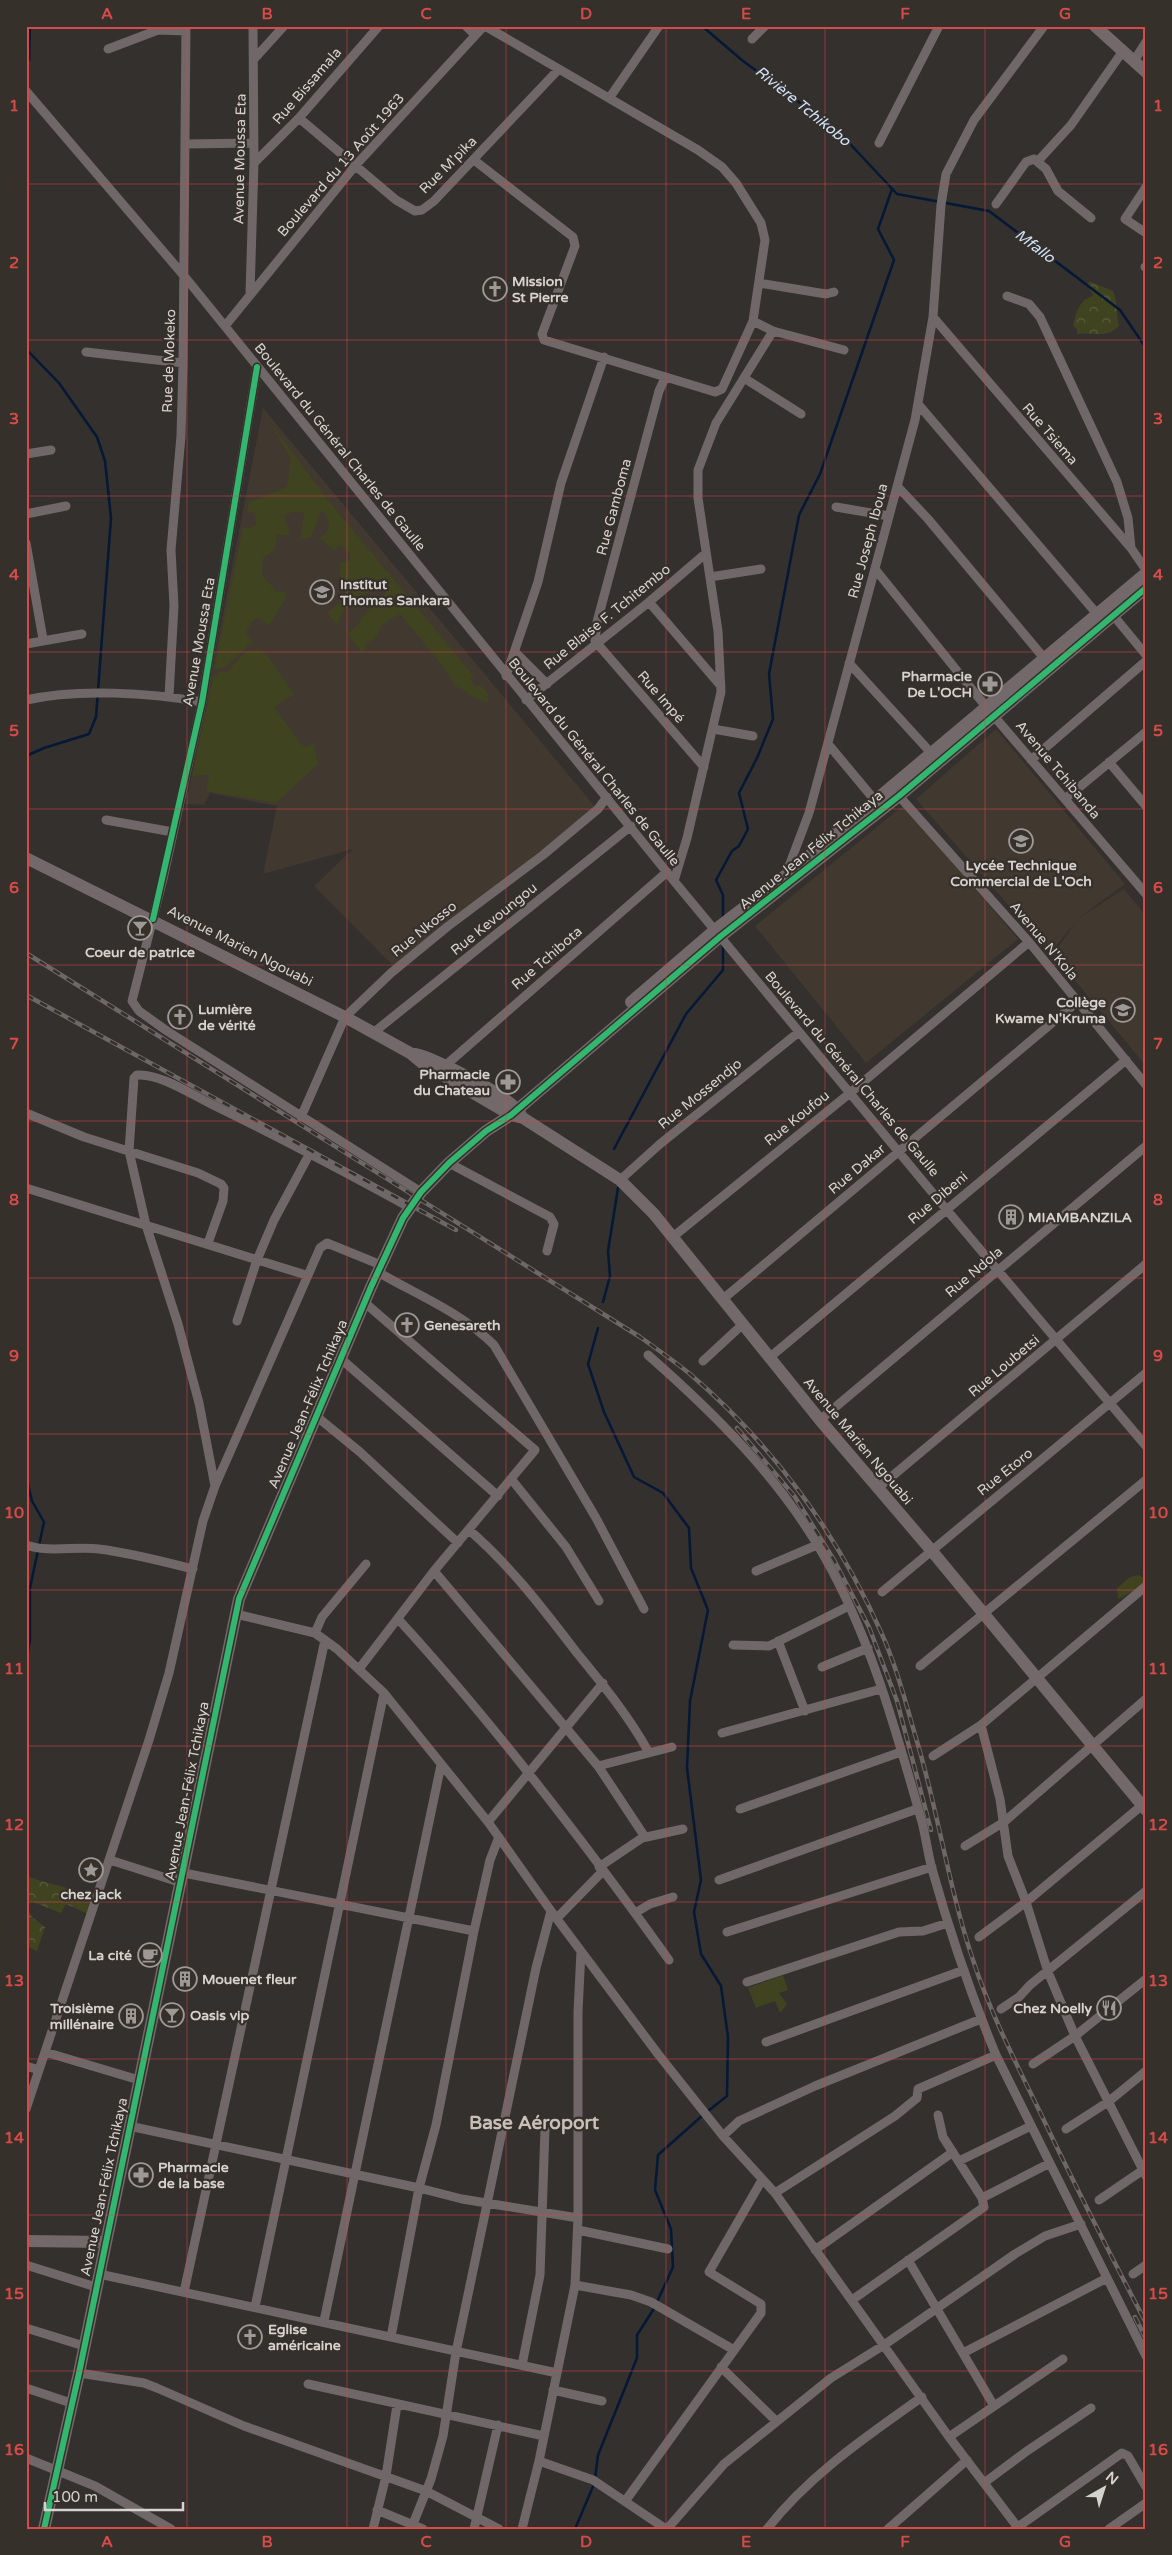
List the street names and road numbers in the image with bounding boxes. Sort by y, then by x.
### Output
street label: Rue Bissamala [269,44,345,128]
street label: Boulevard du 13 Août 1963 [274,90,408,240]
street label: Avenue Moussa Eta [230,93,250,225]
street label: Rue M'pika [416,133,480,197]
street label: Rue de Mokeko [159,309,179,413]
street label: Boulevard du Général Charles de Gaulle [251,340,429,554]
street label: Rue Tsiema [1019,400,1081,468]
street label: Rue Gamboma [593,457,635,557]
street label: Rue Joseph Iboua [844,482,892,600]
street label: Rue Blaise F. Tchitembo [540,561,674,673]
street label: Avenue Moussa Eta [179,576,219,708]
street label: Boulevard du Général Charles de Gaulle [505,655,683,869]
street label: Rue Impé [634,667,688,727]
street label: Avenue Tchibanda [1012,718,1104,822]
street label: Avenue Jean Félix Tchikaya [736,787,886,913]
street label: Rue Kevoungou [447,879,541,959]
street label: Rue Nkosso [388,897,460,961]
street label: Avenue N'Kola [1006,898,1082,984]
street label: Avenue Marien Ngouabi [164,902,316,990]
street label: Rue Tchibota [508,923,586,993]
street label: Boulevard du Général Charles de Gaulle [761,968,943,1180]
street label: Rue Mossendjo [655,1055,745,1133]
street label: Rue Koufou [761,1087,833,1149]
street label: Rue Dakar [825,1140,889,1198]
street label: Rue Dibeni [905,1168,971,1228]
street label: Rue Ndola [942,1243,1006,1301]
street label: Avenue Jean-Félix Tchikaya [265,1317,351,1491]
street label: Rue Loubetsi [965,1331,1043,1401]
street label: Avenue Marien Ngouabi [800,1374,916,1508]
street label: Rue Etoro [974,1445,1036,1499]
street label: Avenue Jean-Félix Tchikaya [161,1700,213,1882]
street label: Avenue Jean-Félix Tchikaya [77,2096,131,2278]

